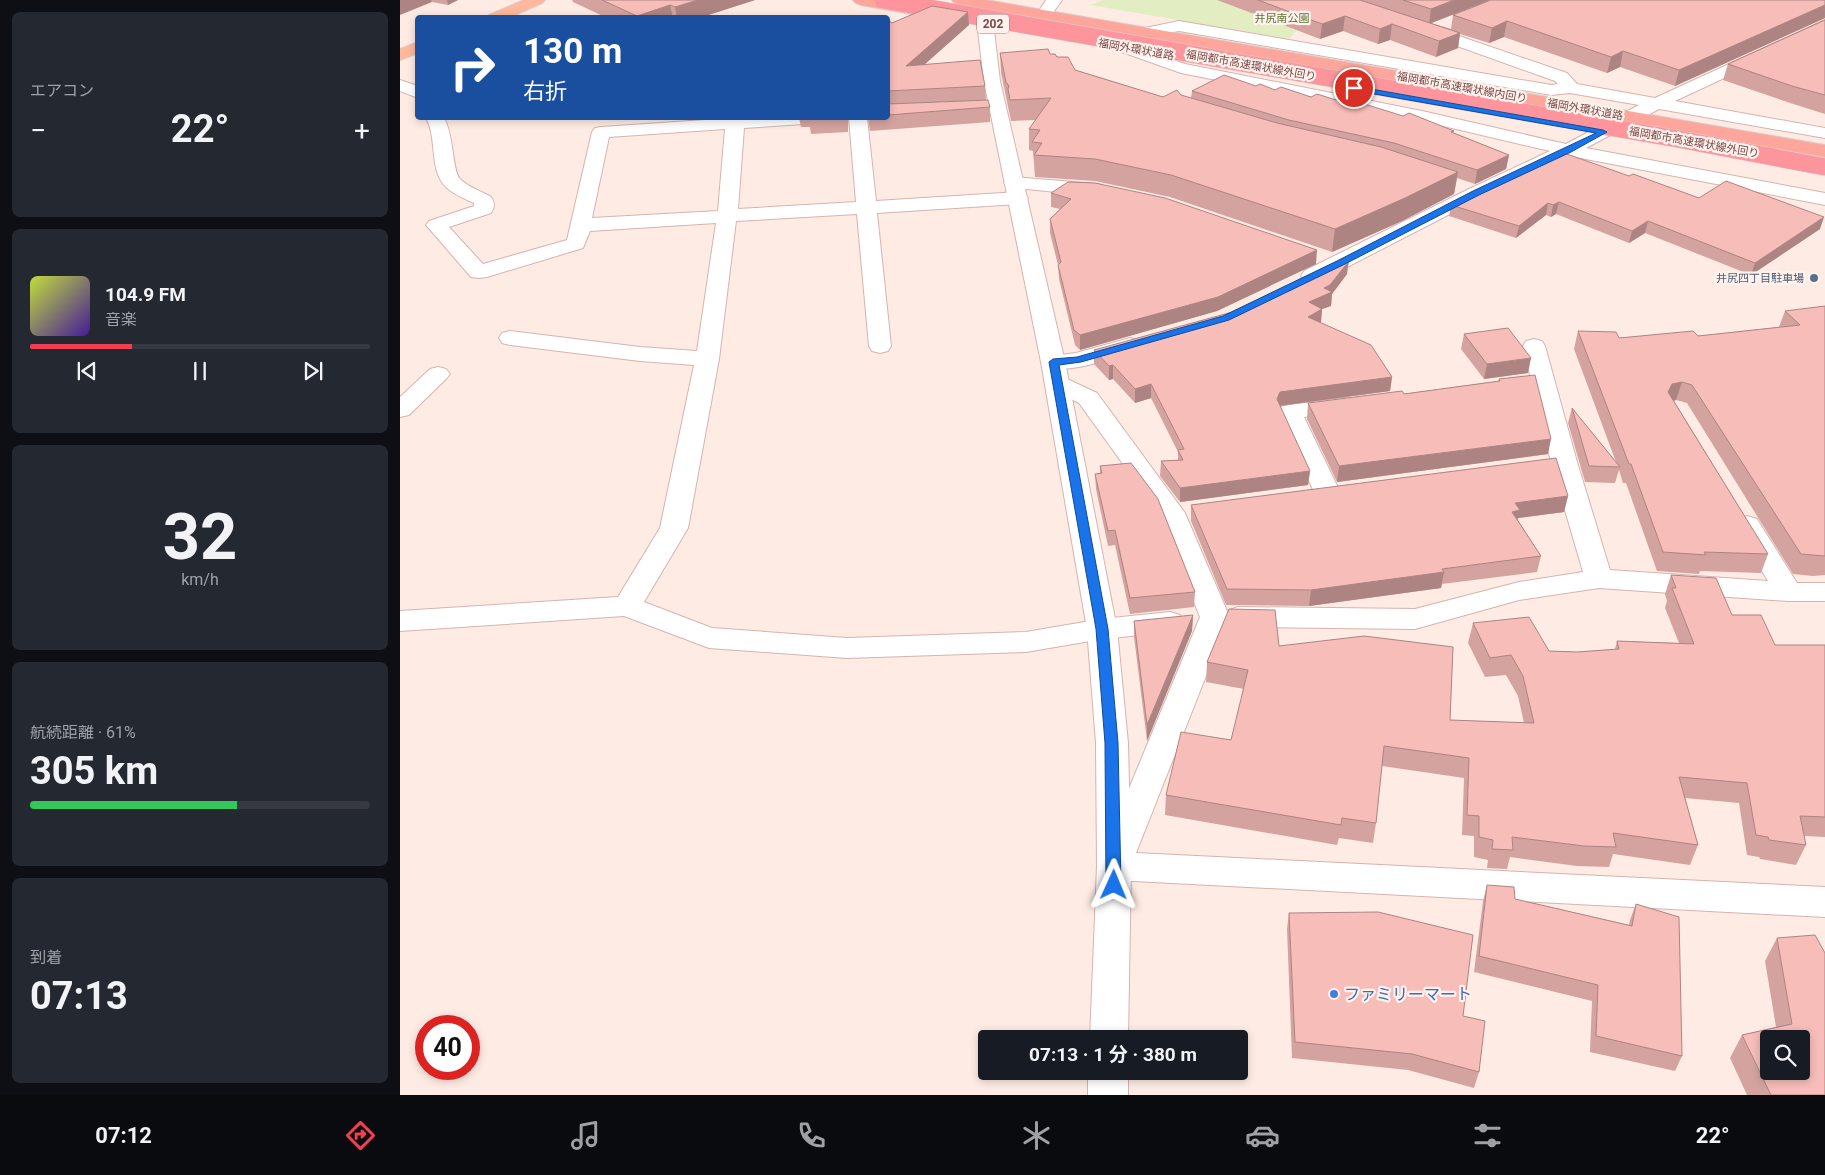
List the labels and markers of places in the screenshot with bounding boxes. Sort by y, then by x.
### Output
pin [1333,67,1375,109]
place label: 井尻四丁目駐車場 [1716,272,1804,285]
marker: 井尻四丁目駐車場 [1808,272,1820,284]
place label: ファミリーマート [1344,985,1472,1004]
marker: ファミリーマート [1328,988,1340,1000]

